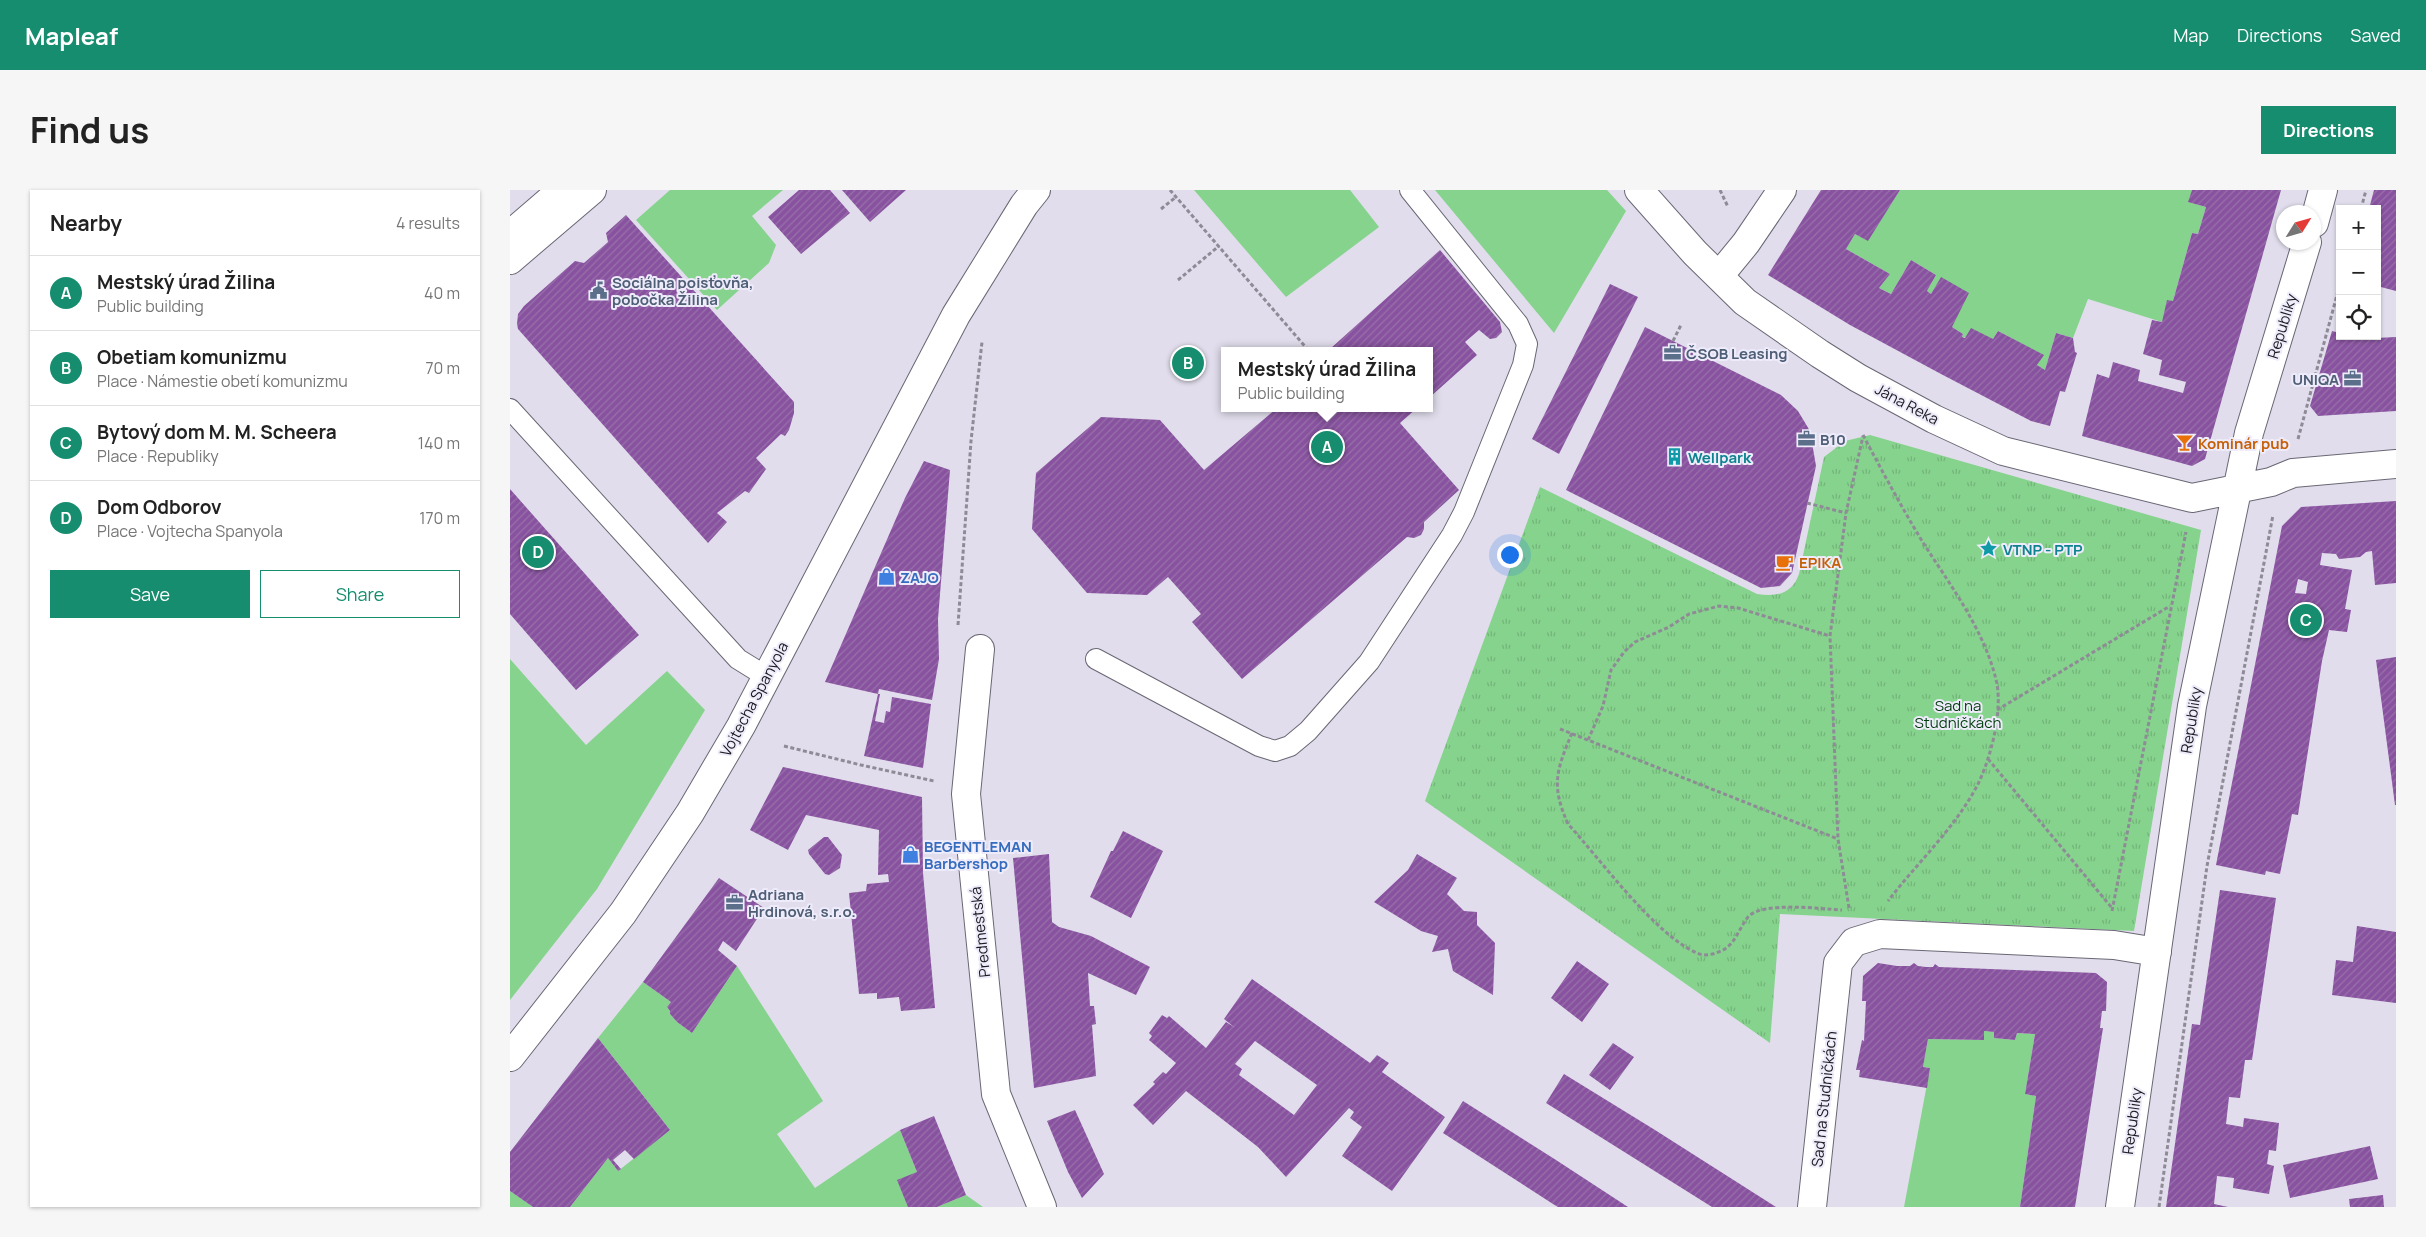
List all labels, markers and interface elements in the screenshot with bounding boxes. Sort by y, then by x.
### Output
text: Mapleaf [25,19,118,52]
text: Map [2173,23,2209,47]
text: Directions [2237,23,2322,47]
text: Saved [2350,23,2401,47]
text: Find us [30,106,149,154]
button: Directions [2261,106,2396,154]
north arrow [2276,205,2321,250]
map controls [2336,205,2381,340]
button: + [2336,205,2381,250]
text: Nearby [50,209,122,237]
text: 4 results [396,212,460,234]
button: − [2336,250,2381,295]
text: Mestský úrad Žilina [97,269,275,295]
place label: Sociálna poisťovňa, pobočka Žilina [612,272,754,310]
public building icon: Sociálna poisťovňa, pobočka Žilina [588,281,608,301]
text: A [61,282,71,304]
text: 40 m [424,282,460,304]
street label: Republiky [2262,291,2302,361]
text: Public building [97,295,204,317]
button: locate [2336,295,2381,340]
office icon: ČSOB Leasing [1662,343,1682,363]
place label: ČSOB Leasing [1686,343,1788,364]
text: Obetiam komunizmu [97,344,287,370]
pin: B [1172,344,1204,382]
popup [1221,347,1433,412]
text: Mestský úrad Žilina [1238,356,1416,382]
text: B [61,357,71,379]
text: 70 m [425,357,460,379]
place label: UNIQA [2292,369,2339,390]
office icon: UNIQA [2343,369,2363,389]
text: Place · Námestie obetí komunizmu [97,370,348,392]
street label: Jána Reka [1871,378,1943,430]
text: Public building [1238,382,1345,404]
text: Bytový dom M. M. Scheera [97,419,337,445]
pin: A [1311,428,1343,466]
office icon: B10 [1796,429,1816,449]
place label: B10 [1820,429,1846,450]
text: C [60,432,72,454]
text: 140 m [418,432,460,454]
bar icon: Kominár pub [2174,433,2194,453]
place label: Kominár pub [2198,433,2289,454]
text: Place · Republiky [97,445,219,467]
building icon: Wellpark [1664,447,1684,467]
place label: Wellpark [1688,447,1752,468]
text: Dom Odborov [97,494,222,520]
text: D [60,507,72,529]
text: 170 m [419,507,460,529]
text: Place · Vojtecha Spanyola [97,520,283,542]
pin: D [522,533,554,571]
place icon: VTNP - PTP [1979,539,1999,559]
place label: VTNP - PTP [2003,539,2083,560]
your location [1497,542,1523,568]
cafe icon: EPIKA [1775,552,1795,572]
place label: EPIKA [1799,552,1841,573]
shop icon: ZAJO [876,567,896,587]
place label: ZAJO [900,567,939,588]
button: Save [50,570,250,618]
button: Share [260,570,460,618]
pin: C [2290,601,2322,639]
street label: Vojtecha Spanyola [715,638,793,760]
street label: Republiky [2175,685,2207,755]
park label: Sad na Studničkách [1915,695,2001,733]
place label: BEGENTLEMAN Barbershop [924,836,1032,874]
shop icon: BEGENTLEMAN Barbershop [900,845,920,865]
place label: Adriana Hrdinová, s.r.o. [748,884,856,922]
street label: Predmestská [965,886,995,978]
office icon: Adriana Hrdinová, s.r.o. [724,893,744,913]
street label: Sad na Studničkách [1806,1030,1842,1168]
street label: Republiky [2117,1086,2147,1156]

